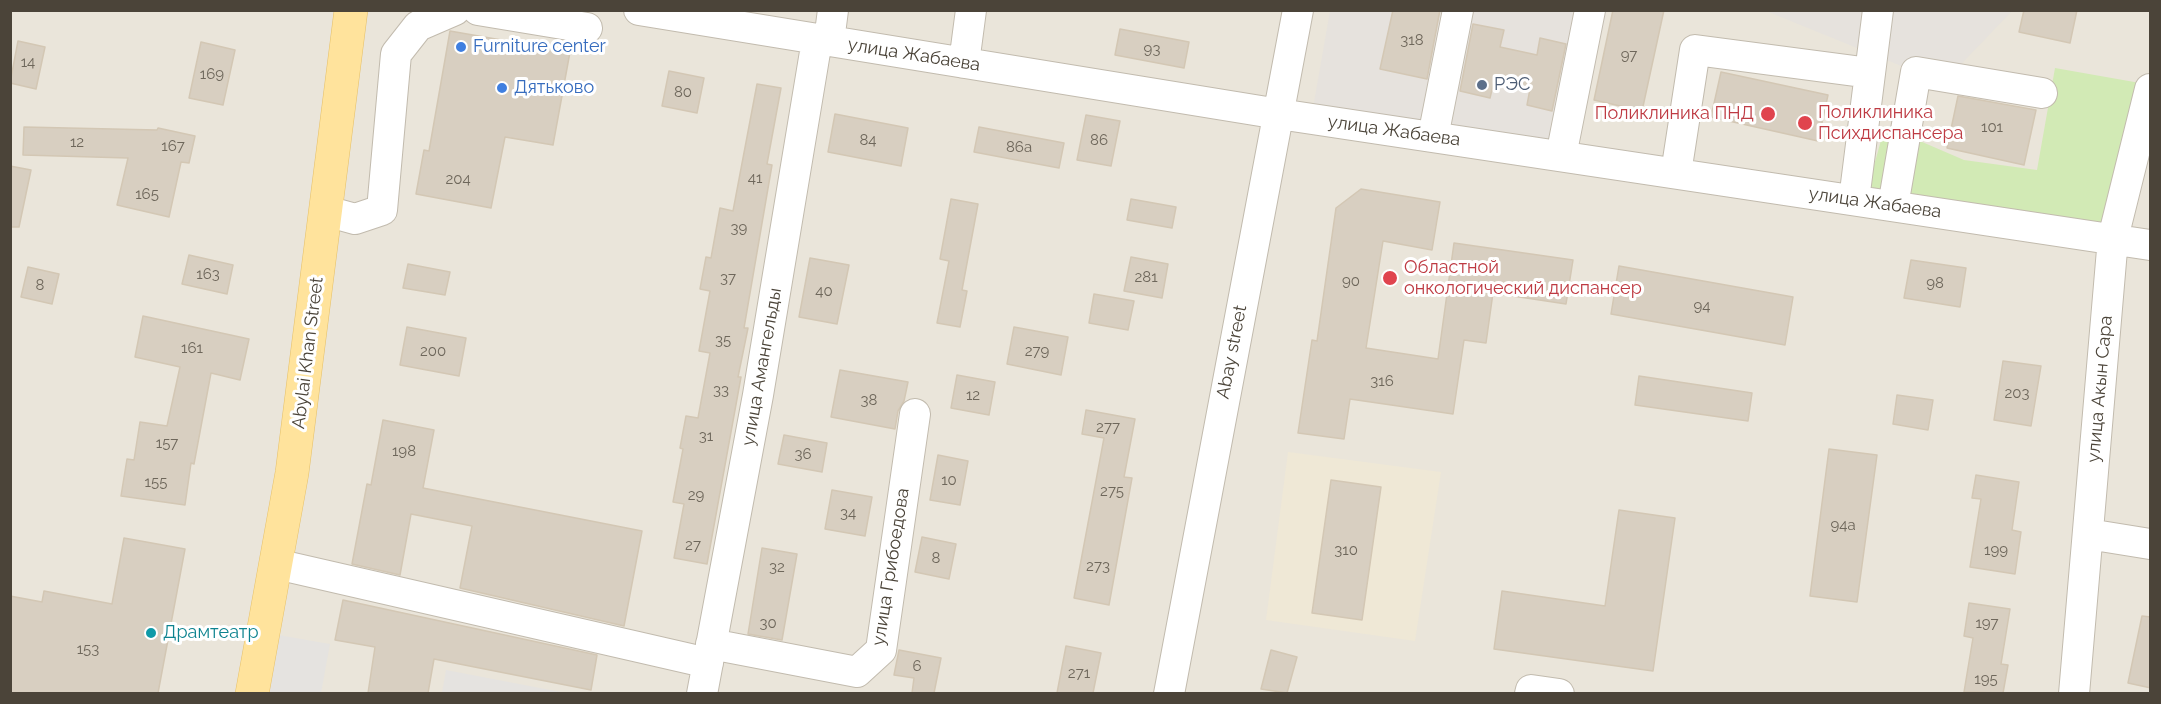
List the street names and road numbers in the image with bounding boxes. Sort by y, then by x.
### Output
street label: улица Жабаева [846,34,982,76]
street label: улица Жабаева [1326,111,1462,151]
street label: улица Жабаева [1807,183,1943,223]
street label: Abylai Khan Street [288,276,328,430]
street label: улица Амангельды [737,286,787,448]
street label: Abay street [1212,303,1252,401]
street label: улица Акын Сара [2083,315,2117,463]
street label: улица Грибоедова [868,487,914,647]

